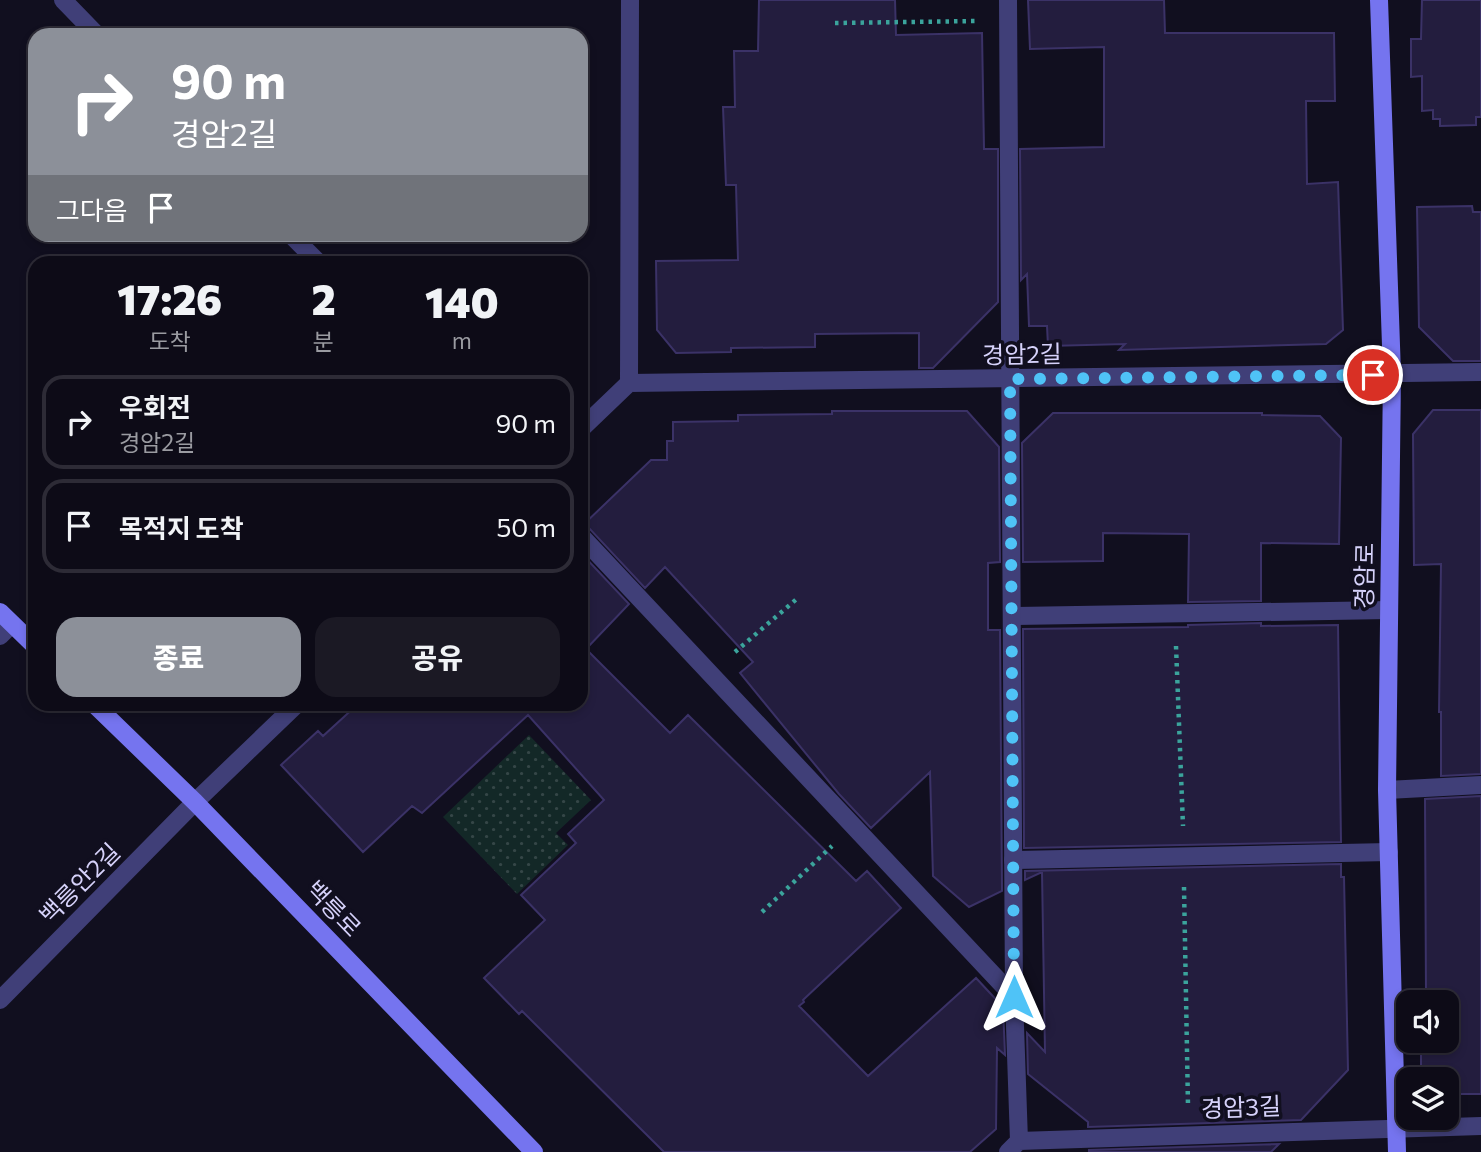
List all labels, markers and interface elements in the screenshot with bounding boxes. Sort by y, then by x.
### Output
text: 90 m [171,49,286,109]
icon: right [56,56,147,147]
text: 경암2길 [171,113,277,153]
icon: arrive [142,189,180,227]
text: 그다음 [56,194,128,225]
text: 17:26 [117,272,222,324]
text: 2 [311,272,336,324]
text: 140 [425,275,499,327]
text: m [452,326,472,354]
text: 도착 [149,327,191,355]
text: 분 [313,327,334,355]
street label: 경암2길 [982,338,1062,369]
pin [1343,345,1403,405]
icon: arrive [1354,356,1392,394]
text: 우회전 [119,391,191,422]
icon: right [60,403,98,441]
text: 90 m [496,407,556,438]
text: 경암2길 [119,428,195,456]
icon: arrive [60,507,98,545]
text: 50 m [496,511,556,542]
text: 목적지 도착 [119,512,244,543]
street label: 경암로 [1348,543,1379,609]
button: 종료 [56,617,301,697]
button: 공유 [315,617,560,697]
street label: 백릉안2길 [33,837,125,929]
street label: 백릉로 [301,874,368,942]
position arrow [977,960,1051,1034]
map controls [1396,990,1459,1130]
button: sound [1396,990,1459,1053]
button: layers [1396,1067,1459,1130]
street label: 경암3길 [1200,1091,1281,1122]

